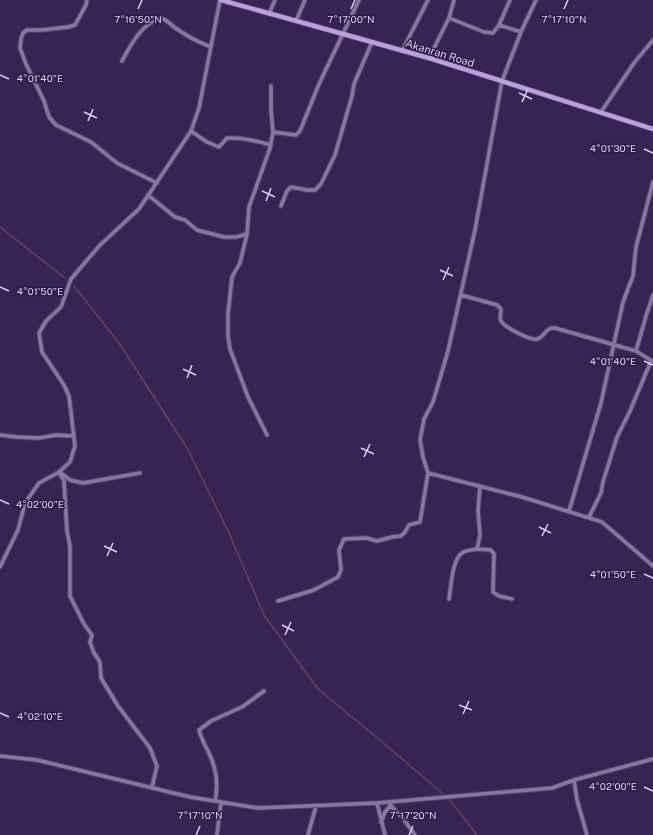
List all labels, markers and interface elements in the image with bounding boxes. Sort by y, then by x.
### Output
text: 7°16'50"N [114,13,162,25]
text: 7°17'00"N [327,13,375,25]
text: 7°17'10"N [541,13,587,25]
street label: Akanran Road [404,37,476,69]
text: 4°01'40"E [17,72,63,84]
text: 4°01'30"E [590,142,636,154]
text: 4°01'50"E [17,285,63,297]
text: 4°01'40"E [590,355,636,367]
text: 4°02'00"E [16,498,64,510]
text: 4°01'50"E [590,568,636,580]
text: 4°02'10"E [17,710,63,722]
text: 4°02'00"E [589,780,637,792]
text: 7°17'10"N [177,809,223,821]
text: 7°17'20"N [389,809,437,821]

